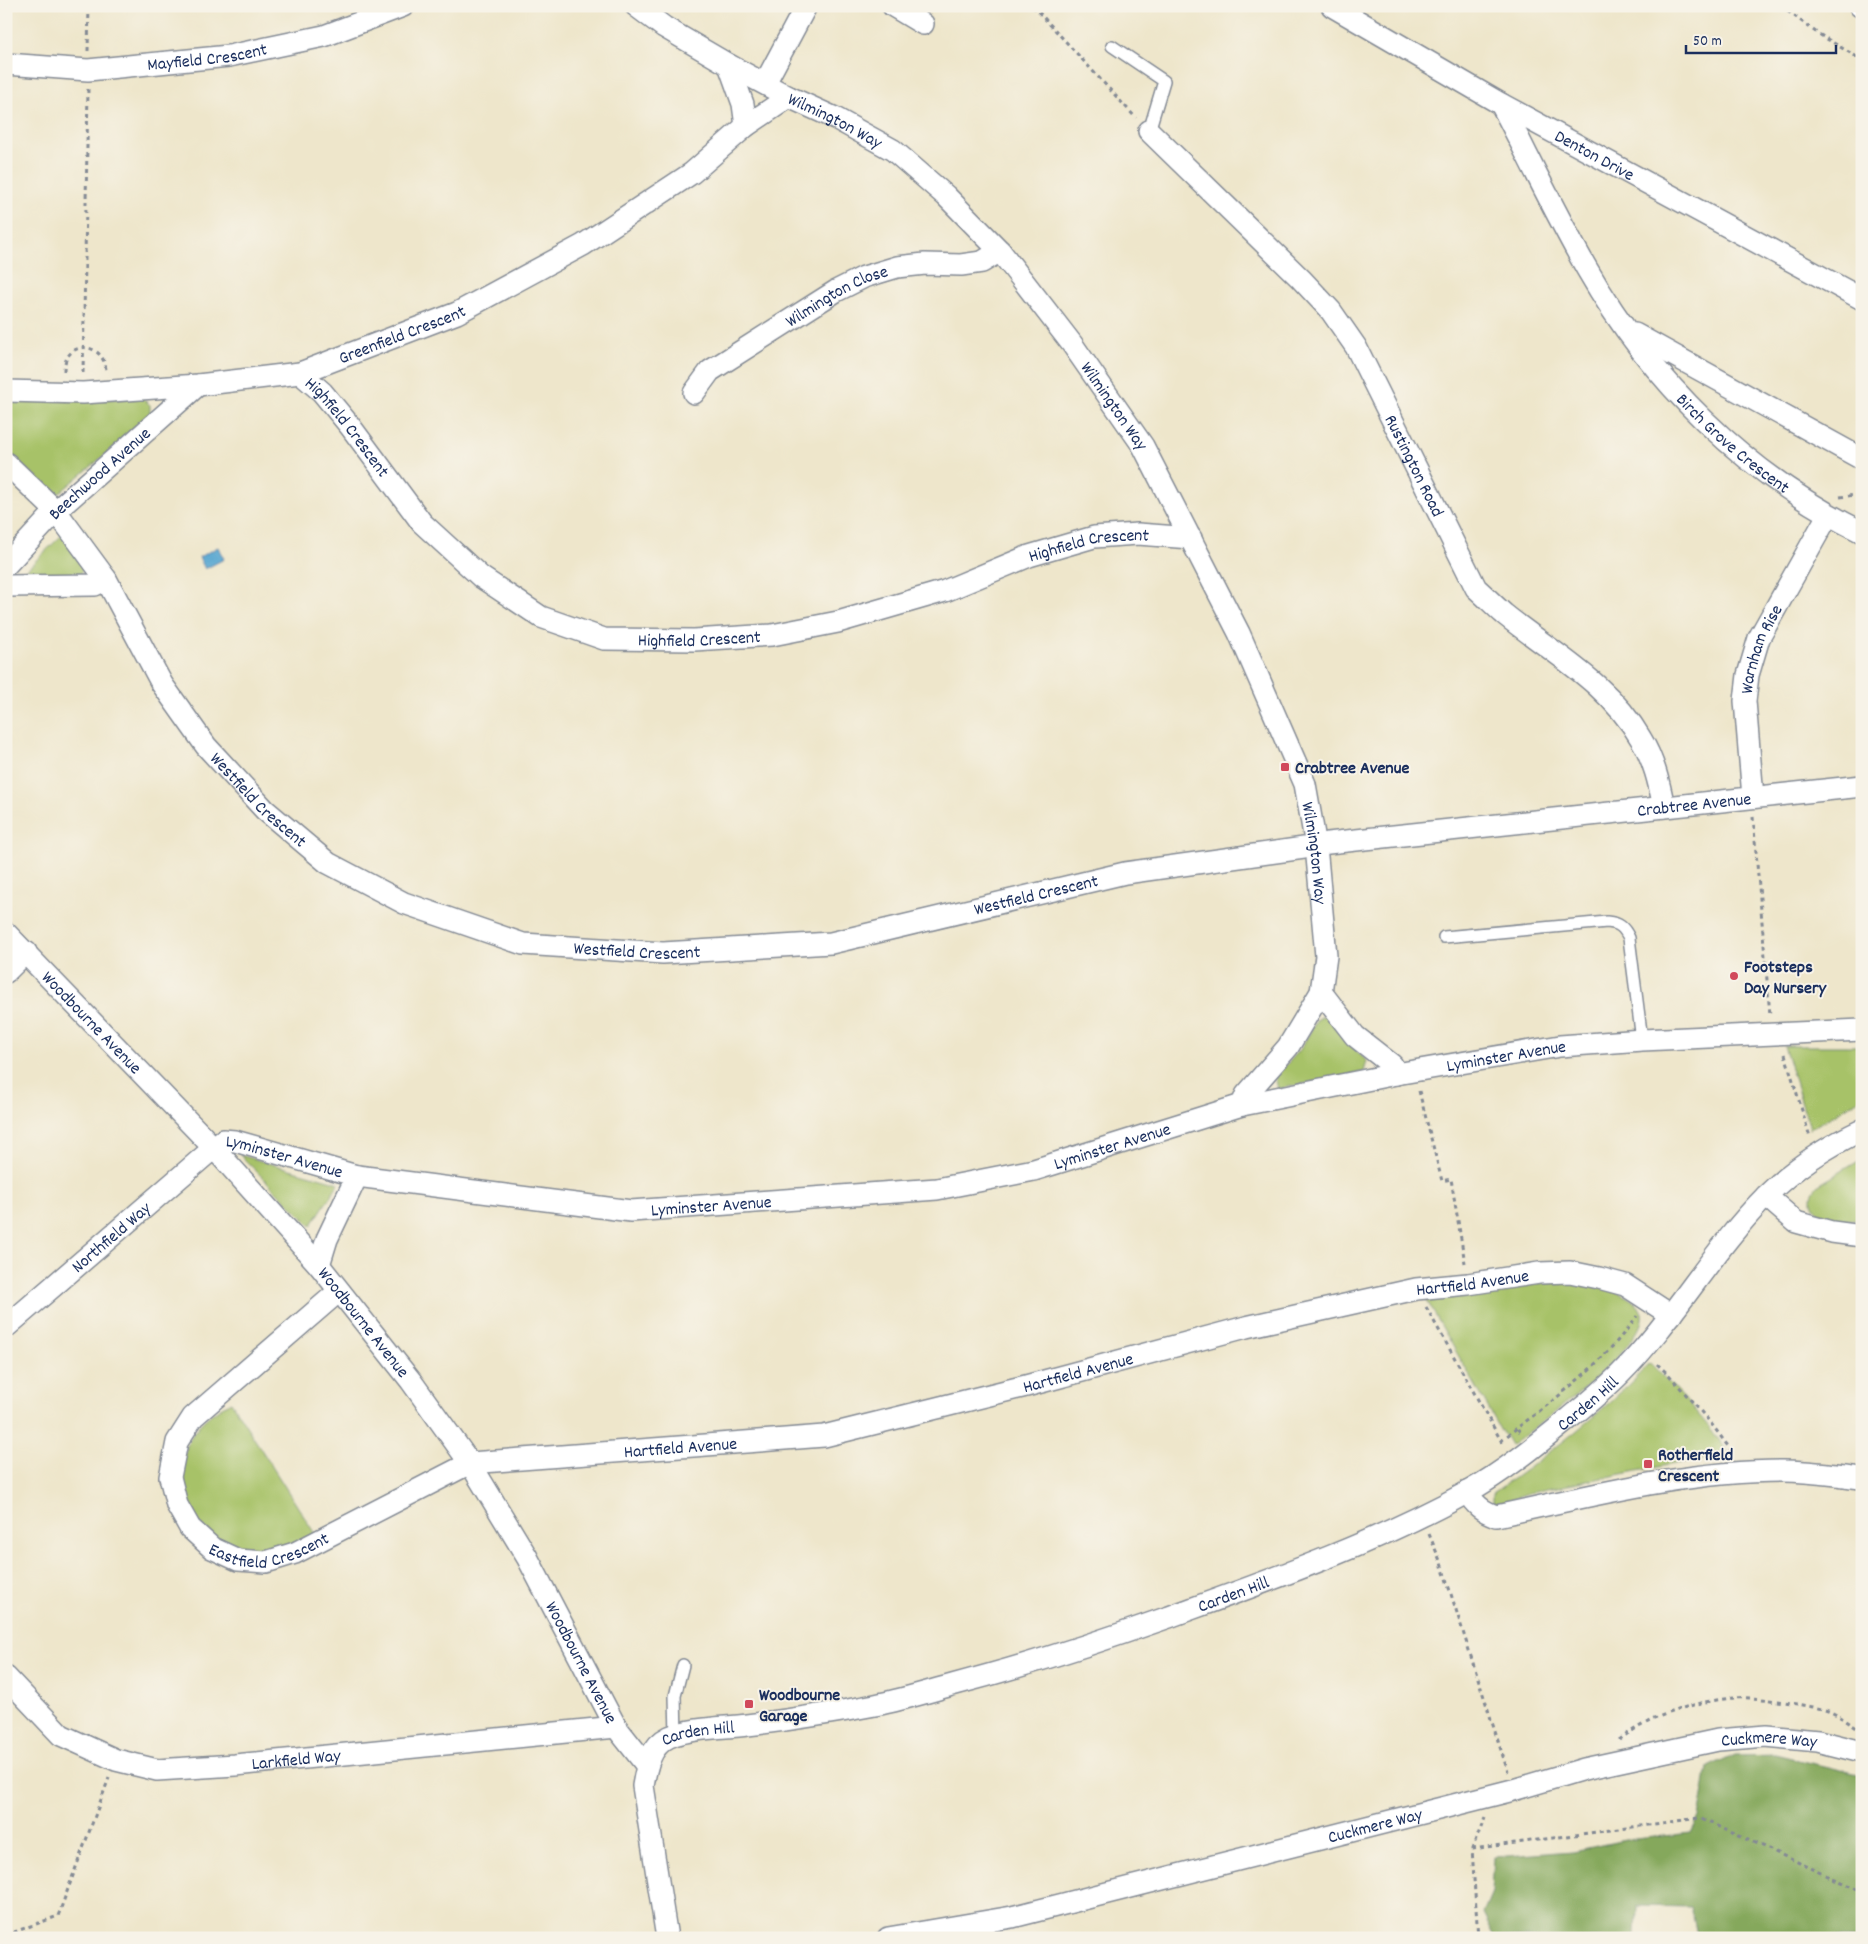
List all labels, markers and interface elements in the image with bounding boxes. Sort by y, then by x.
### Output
scale bar [1686,22,1836,54]
text: 50 m [1693,31,1722,53]
street label: Mayfield Crescent [146,38,270,79]
street label: Wilmington Way [783,88,887,157]
street label: Denton Drive [1549,125,1638,189]
street label: Wilmington Close [781,260,891,335]
street label: Greenfield Crescent [336,300,472,372]
street label: Wilmington Way [1073,358,1153,457]
street label: Highfield Crescent [298,372,394,484]
street label: Birch Grove Crescent [1669,389,1794,501]
street label: Rustington Road [1377,411,1449,522]
street label: Beechwood Avenue [44,422,157,527]
street label: Highfield Crescent [1026,524,1150,570]
street label: Warnham Rise [1736,601,1790,695]
street label: Highfield Crescent [638,626,762,655]
street label: Westfield Crescent [203,748,311,855]
place label: Crabtree Avenue [1295,757,1409,782]
marker: Crabtree Avenue [1279,761,1291,773]
street label: Crabtree Avenue [1636,788,1753,825]
street label: Wilmington Way [1293,800,1331,906]
street label: Westfield Crescent [972,870,1101,924]
street label: Westfield Crescent [573,937,701,968]
place label: Footsteps Day Nursery [1744,956,1827,1002]
street label: Woodbourne Avenue [35,967,146,1081]
marker: Footsteps Day Nursery [1728,970,1740,982]
street label: Lyminster Avenue [1445,1036,1567,1080]
street label: Lyminster Avenue [1051,1118,1174,1178]
street label: Lyminster Avenue [225,1130,345,1186]
street label: Lyminster Avenue [650,1191,773,1225]
street label: Northfield Way [67,1197,158,1280]
street label: Woodbourne Avenue [311,1263,414,1384]
street label: Hartfield Avenue [1415,1265,1531,1304]
street label: Hartfield Avenue [1021,1348,1137,1401]
street label: Carden Hill [1553,1371,1626,1438]
street label: Hartfield Avenue [623,1433,738,1466]
place label: Rotherfield Crescent [1658,1444,1733,1490]
marker: Rotherfield Crescent [1642,1458,1654,1470]
street label: Eastfield Crescent [204,1527,334,1577]
street label: Carden Hill [1195,1571,1274,1620]
street label: Woodbourne Avenue [537,1598,622,1729]
place label: Woodbourne Garage [759,1684,840,1730]
marker: Woodbourne Garage [743,1698,755,1710]
street label: Carden Hill [657,1716,736,1754]
street label: Cuckmere Way [1720,1726,1819,1756]
street label: Larkfield Way [251,1744,343,1778]
street label: Cuckmere Way [1326,1803,1426,1851]

